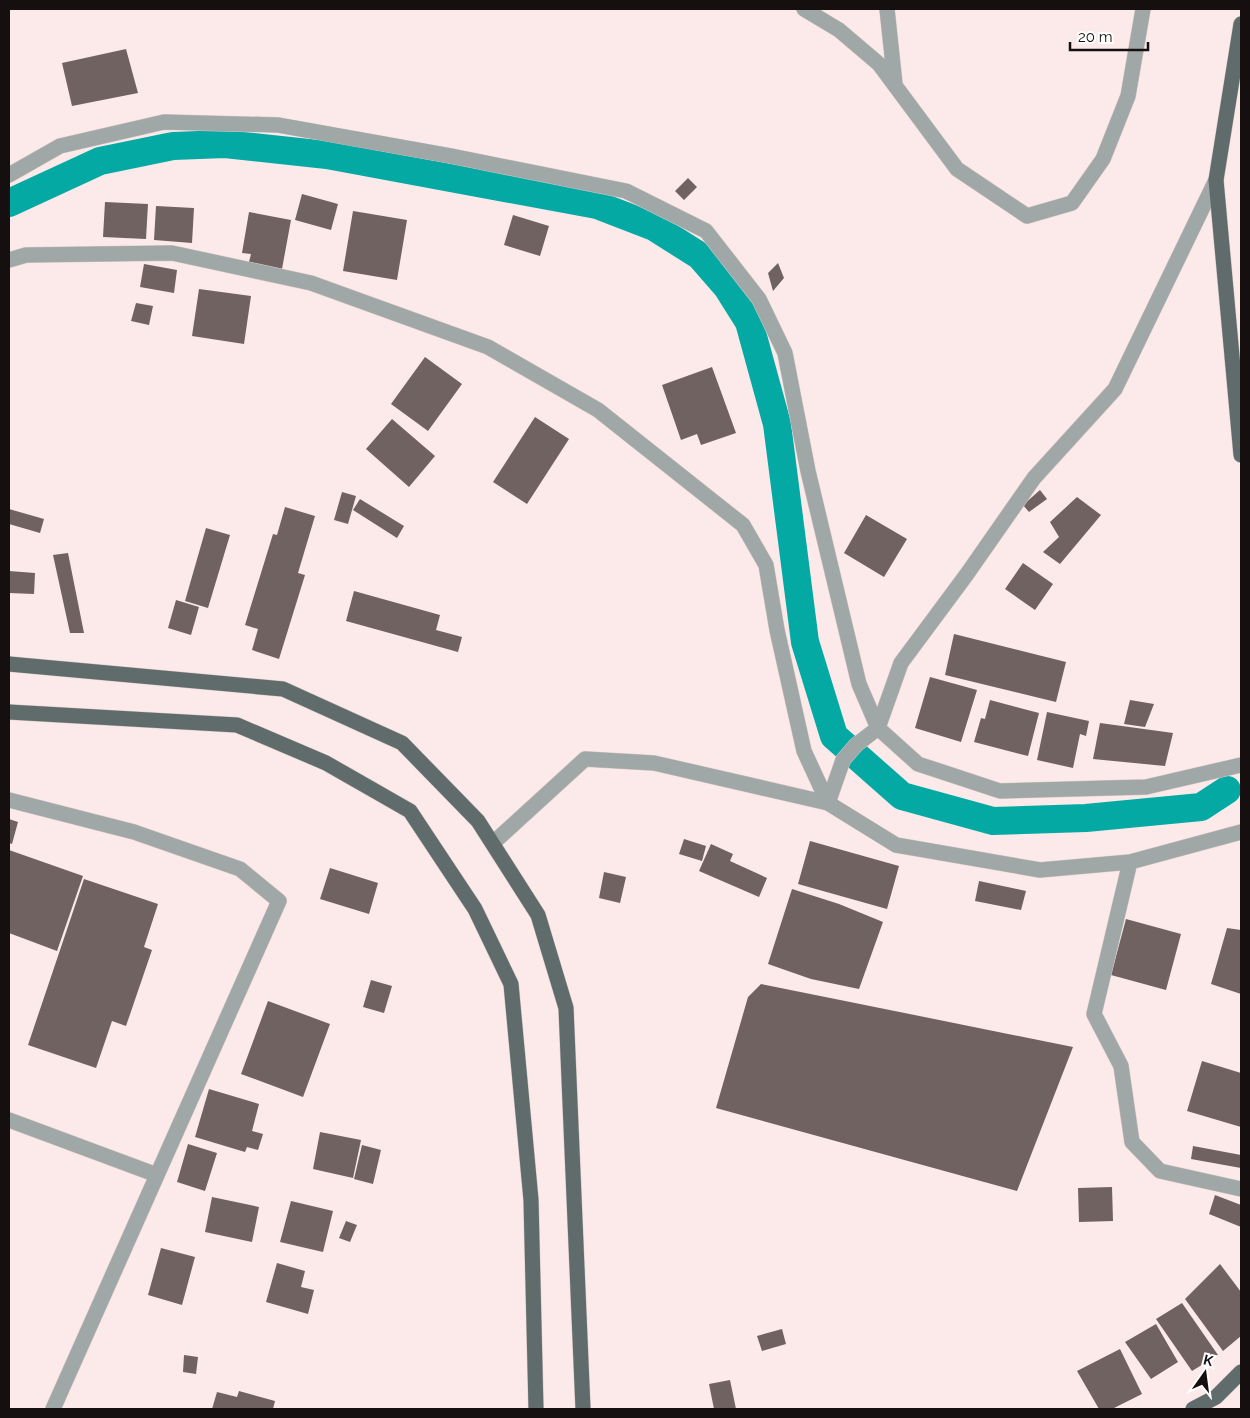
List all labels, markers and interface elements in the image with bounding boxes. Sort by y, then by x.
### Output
scale bar [1070,20,1148,52]
text: 20 m [1078,28,1113,46]
north arrow [1180,1348,1230,1398]
text: K [1202,1351,1215,1369]

